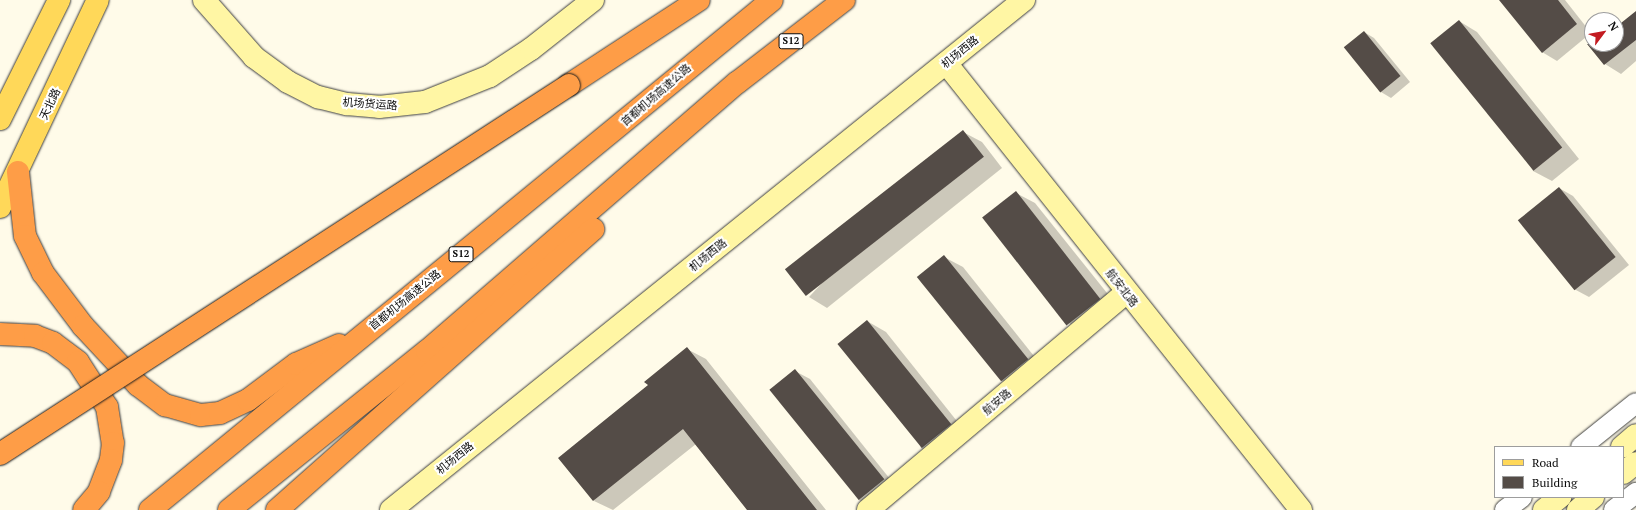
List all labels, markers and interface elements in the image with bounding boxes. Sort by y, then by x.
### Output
north arrow [1584,12,1624,52]
text: N [1605,19,1621,33]
road number: S12 [778,33,804,49]
street label: 机场西路 [939,33,981,71]
street label: 首都机场高速公路 [618,61,694,129]
street label: 天北路 [37,86,63,122]
street label: 机场货运路 [342,95,398,113]
street label: 机场西路 [687,236,729,274]
road number: S12 [448,246,474,262]
street label: 首都机场高速公路 [367,267,443,333]
street label: 航安北路 [1103,267,1141,309]
street label: 航安路 [980,386,1014,418]
street label: 机场西路 [434,439,476,477]
legend [1494,446,1624,498]
text: Road [1532,455,1559,470]
text: Building [1532,475,1577,490]

